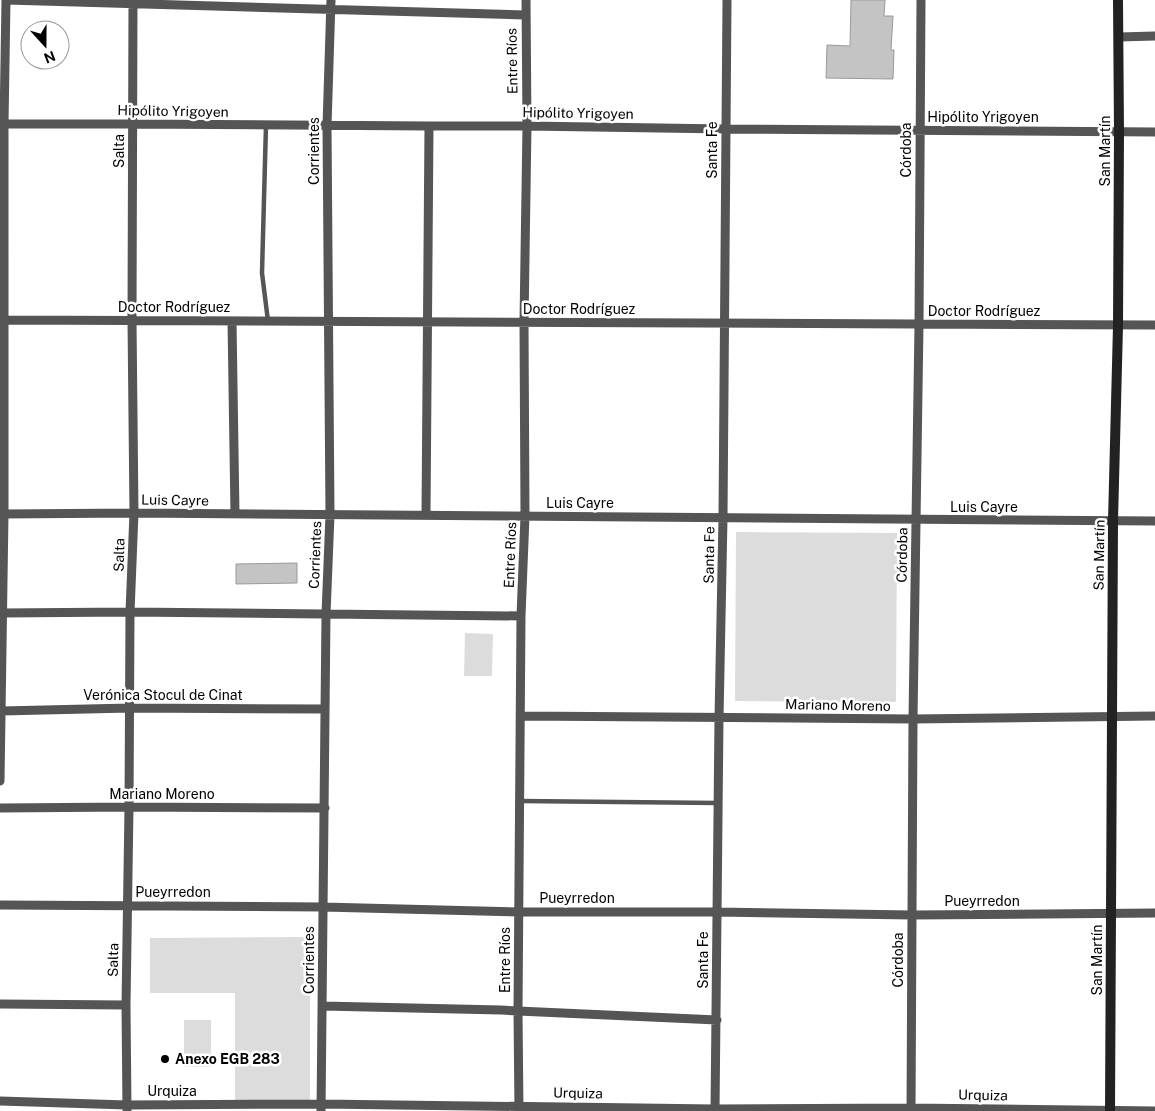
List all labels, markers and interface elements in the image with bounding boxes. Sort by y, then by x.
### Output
north arrow [20,20,70,70]
street label: Entre Ríos [503,28,521,94]
text: N [42,48,58,67]
street label: Hipólito Yrigoyen [117,102,229,120]
street label: Hipólito Yrigoyen [522,104,634,122]
street label: Hipólito Yrigoyen [927,109,1039,125]
street label: San Martín [1097,116,1113,186]
street label: Corrientes [306,117,322,185]
street label: Santa Fe [704,121,720,179]
street label: Córdoba [898,122,914,178]
street label: Salta [111,134,127,168]
street label: Doctor Rodríguez [118,299,231,315]
street label: Doctor Rodríguez [523,301,636,317]
street label: Doctor Rodríguez [928,303,1041,319]
street label: Luis Cayre [141,491,209,509]
street label: Luis Cayre [546,495,614,511]
street label: Luis Cayre [950,499,1018,515]
street label: San Martín [1090,519,1108,591]
street label: Corrientes [306,521,324,589]
street label: Entre Ríos [501,522,519,588]
street label: Santa Fe [701,526,718,584]
street label: Córdoba [894,527,910,583]
street label: Salta [110,538,128,572]
street label: Verónica Stocul de Cinat [83,687,243,703]
street label: Mariano Moreno [785,696,891,714]
street label: Mariano Moreno [109,786,215,802]
street label: Pueyrredon [135,884,211,900]
street label: Pueyrredon [539,890,615,906]
street label: Pueyrredon [944,893,1020,909]
street label: San Martín [1089,925,1105,995]
street label: Corrientes [301,926,317,994]
street label: Entre Ríos [497,927,513,993]
street label: Santa Fe [695,931,711,989]
street label: Córdoba [890,932,906,988]
street label: Salta [105,943,121,977]
place label: Anexo EGB 283 [175,1051,280,1067]
marker: Anexo EGB 283 [159,1053,171,1065]
street label: Urquiza [147,1083,197,1099]
street label: Urquiza [553,1085,603,1101]
street label: Urquiza [958,1087,1008,1103]

